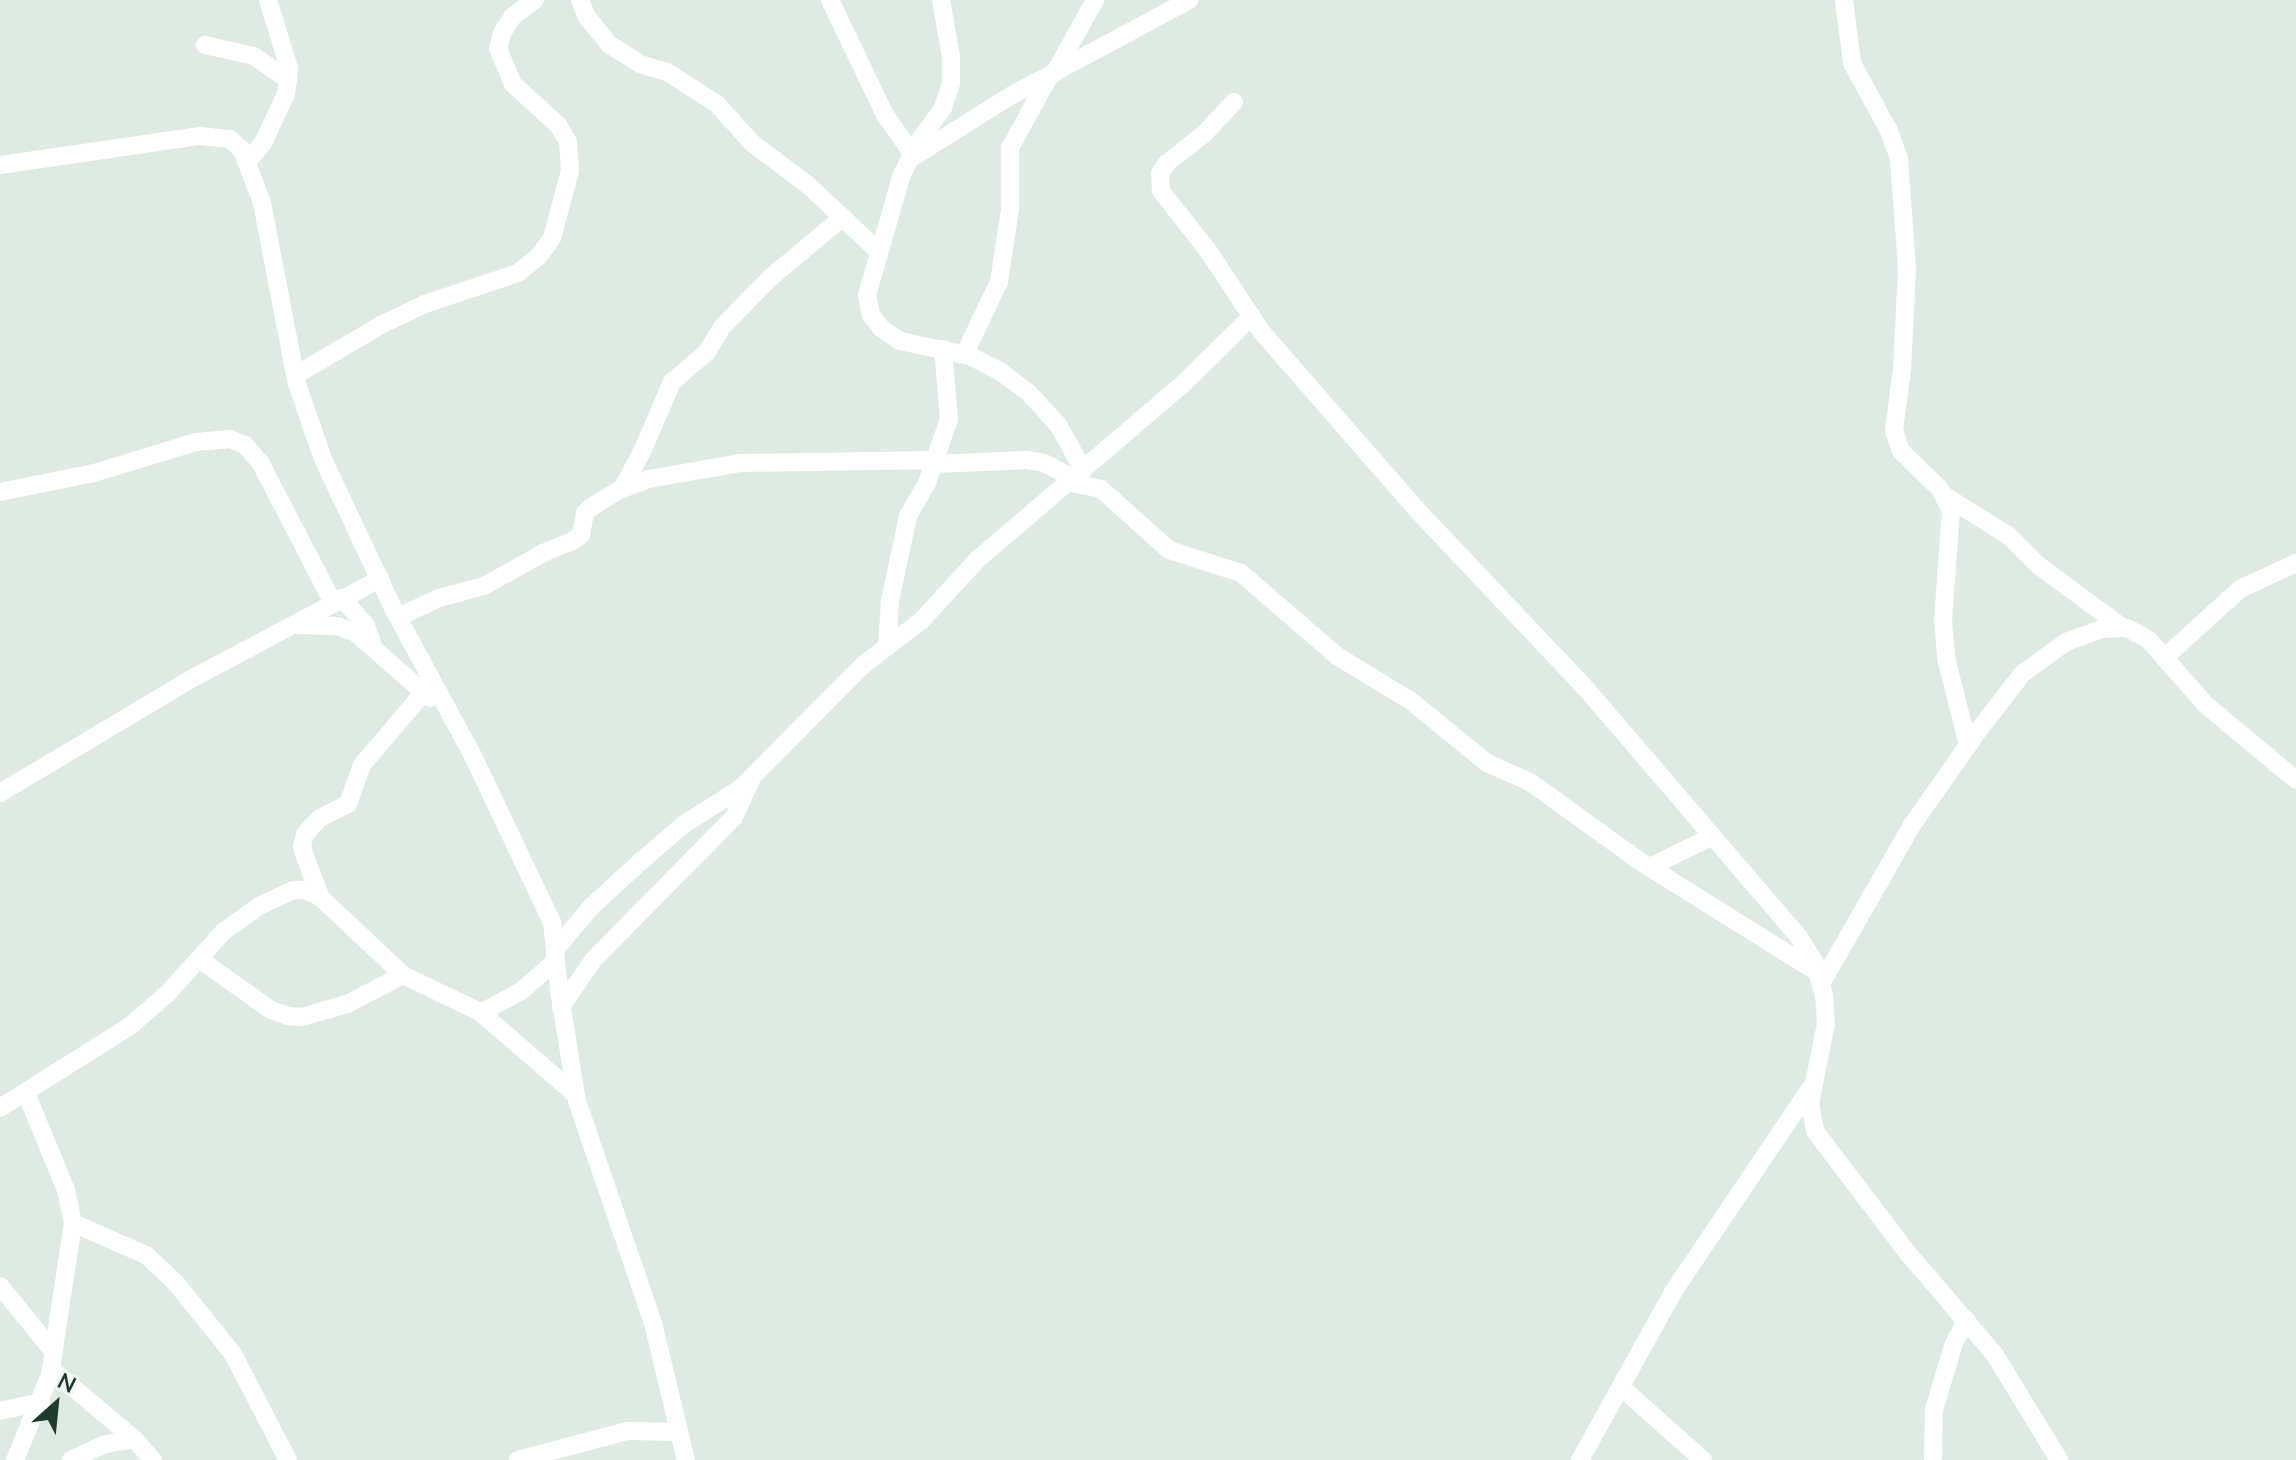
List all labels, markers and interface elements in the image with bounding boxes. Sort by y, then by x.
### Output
north arrow [16,1364,96,1444]
text: N [53,1366,81,1398]

